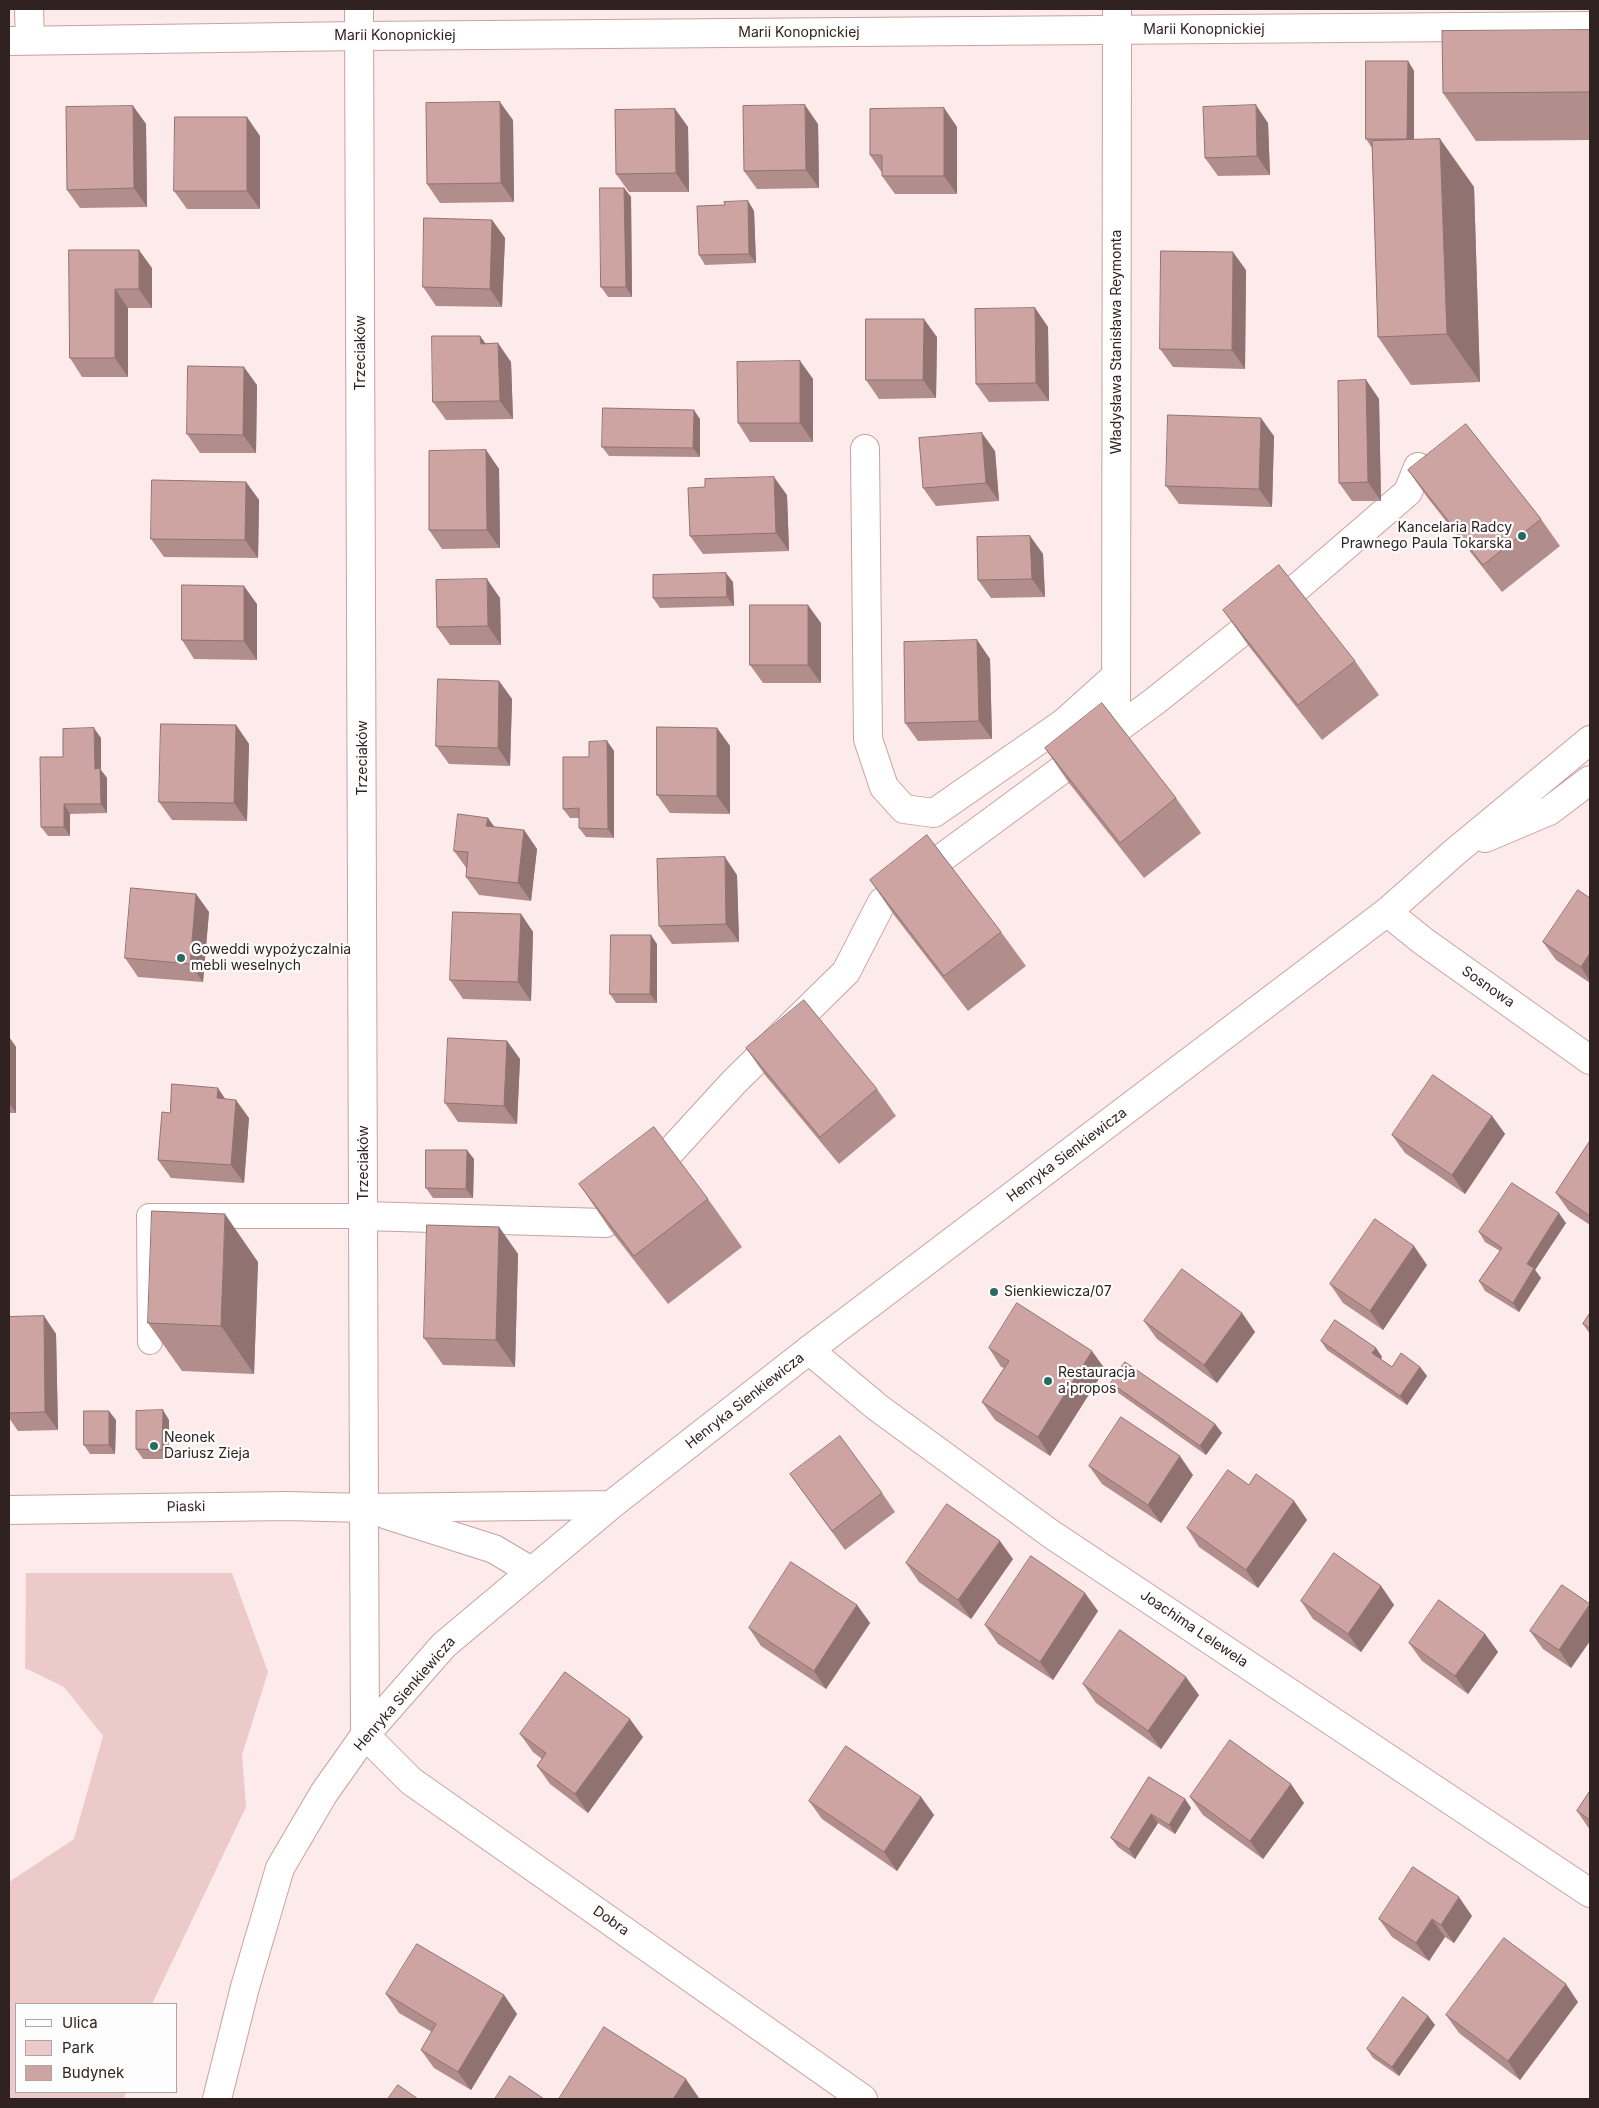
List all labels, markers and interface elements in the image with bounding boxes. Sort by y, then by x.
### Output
street label: Marii Konopnickiej [1143,22,1265,38]
street label: Marii Konopnickiej [738,25,860,41]
street label: Marii Konopnickiej [334,28,456,44]
street label: Władysława Stanisława Reymonta [1109,230,1125,454]
street label: Trzeciaków [353,315,369,391]
place label: Kancelaria Radcy Prawnego Paula Tokarska [1341,520,1512,552]
marker: Kancelaria Radcy Prawnego Paula Tokarska [1516,530,1528,542]
street label: Trzeciaków [355,720,371,796]
place label: Goweddi wypożyczalnia mebli weselnych [191,942,351,974]
marker: Goweddi wypożyczalnia mebli weselnych [175,952,187,964]
street label: Sosnowa [1458,963,1518,1011]
street label: Henryka Sienkiewicza [1004,1104,1130,1206]
street label: Trzeciaków [356,1125,372,1201]
place label: Sienkiewicza/07 [1004,1284,1112,1300]
marker: Sienkiewicza/07 [988,1286,1000,1298]
street label: Henryka Sienkiewicza [682,1350,808,1452]
place label: Restauracja a'propos [1058,1365,1136,1398]
marker: Restauracja a'propos [1042,1375,1054,1387]
place label: Neonek Dariusz Zieja [164,1430,250,1462]
marker: Neonek Dariusz Zieja [148,1440,160,1452]
street label: Piaski [167,1498,205,1516]
street label: Joachima Lelewela [1137,1587,1251,1671]
street label: Henryka Sienkiewicza [351,1633,459,1755]
street label: Dobra [590,1903,632,1939]
legend [15,2003,178,2093]
text: Ulica [62,2013,98,2032]
text: Park [62,2038,94,2057]
text: Budynek [62,2063,124,2082]

